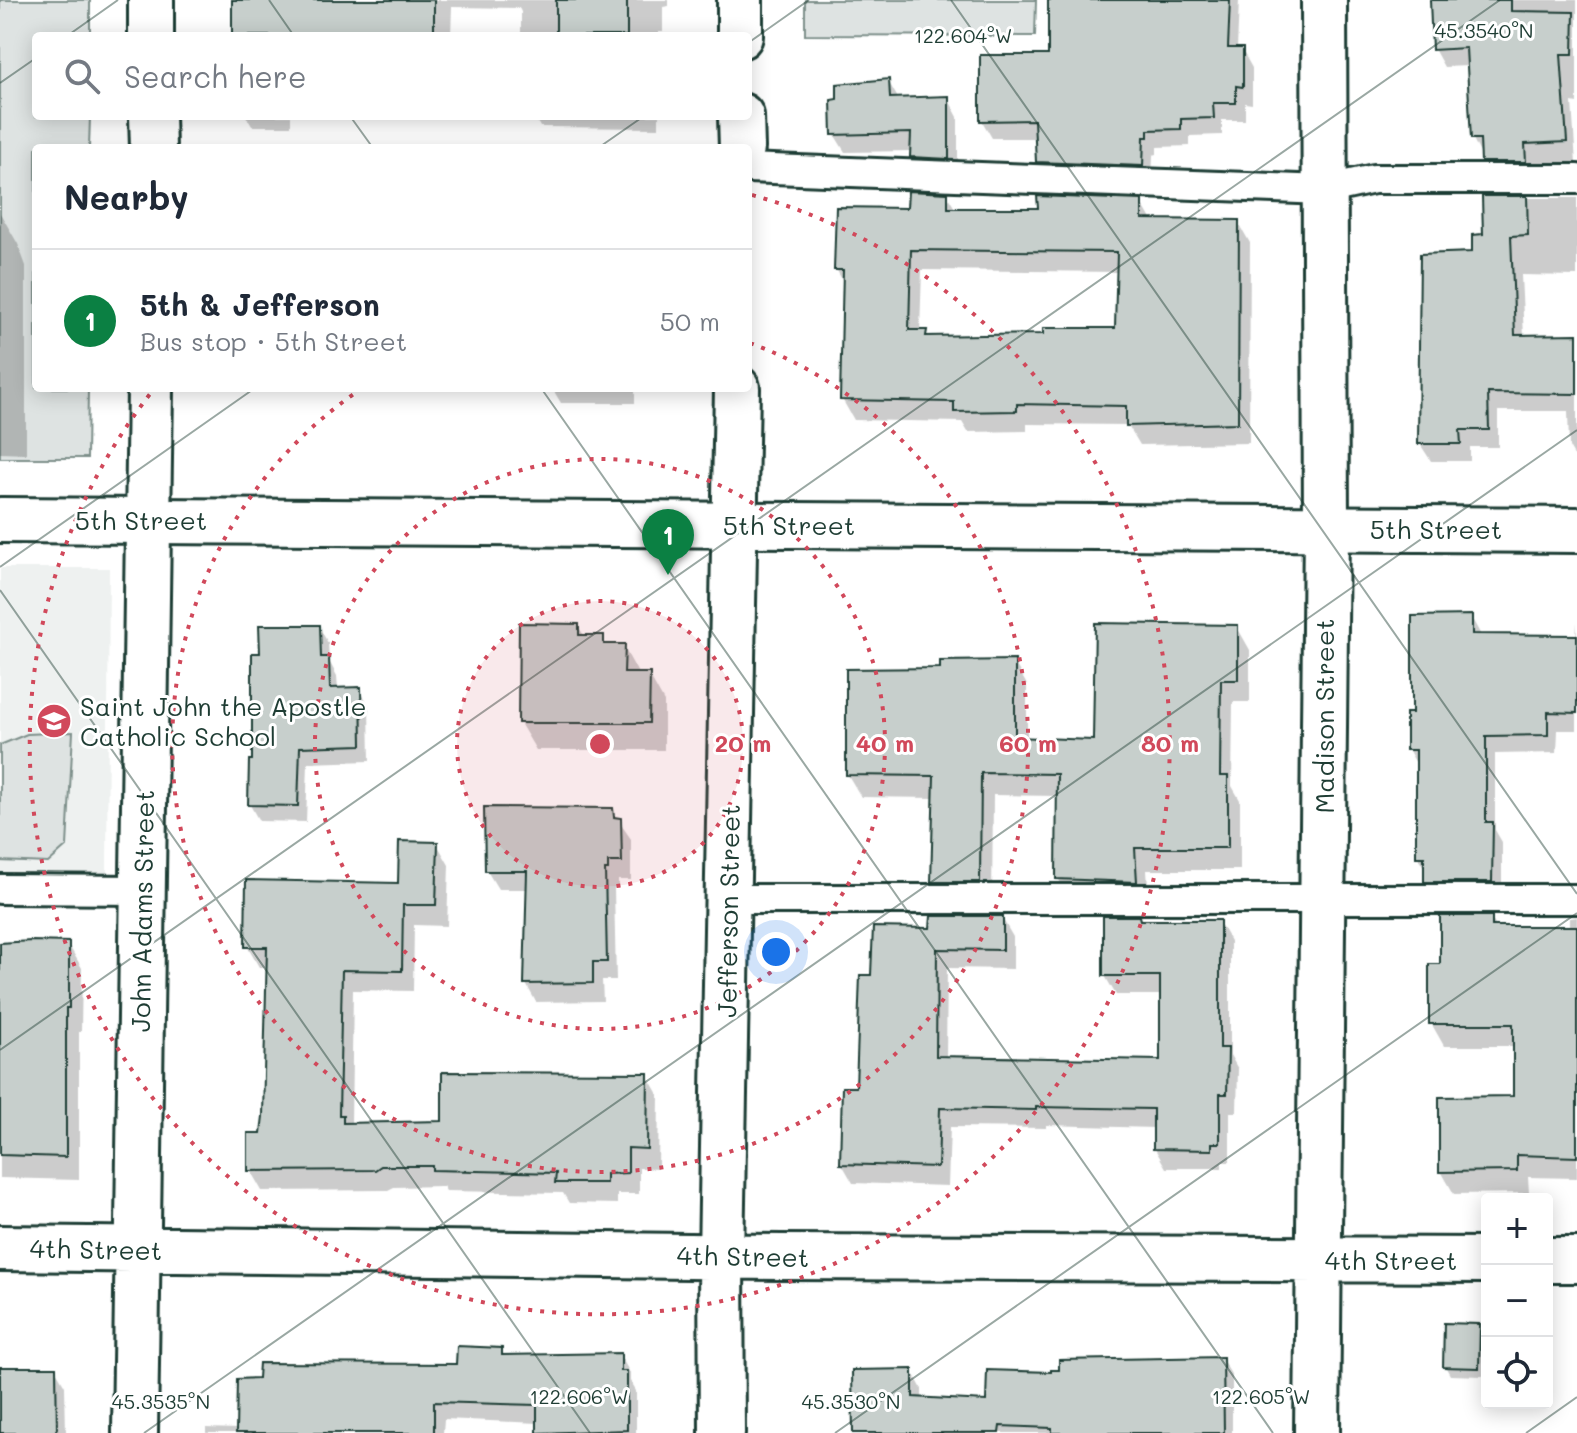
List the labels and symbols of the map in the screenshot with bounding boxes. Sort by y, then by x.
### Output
text: 45.3540°N [1434,17,1534,43]
text: 122.604°W [914,22,1012,48]
street label: 5th Street [75,503,207,537]
street label: 5th Street [723,508,855,542]
pin: 1 [642,509,694,575]
street label: 5th Street [1370,512,1502,546]
street label: Madison Street [1307,619,1341,813]
place label: Saint John the Apostle Catholic School [80,689,367,753]
school or university icon: Saint John the Apostle Catholic School [35,702,73,740]
text: 20 m [715,727,771,758]
text: 40 m [856,727,914,758]
text: 60 m [999,727,1057,758]
text: 80 m [1141,727,1199,758]
centre of rings [586,730,614,758]
street label: John Adams Street [123,790,161,1032]
street label: Jefferson Street [709,804,747,1018]
your location [756,932,796,972]
street label: 4th Street [29,1231,163,1267]
street label: 4th Street [676,1238,810,1274]
street label: 4th Street [1325,1243,1457,1277]
text: 122.606°W [530,1383,628,1409]
text: 122.605°W [1212,1383,1310,1409]
text: 45.3535°N [112,1388,210,1414]
text: 45.3530°N [801,1388,901,1414]

